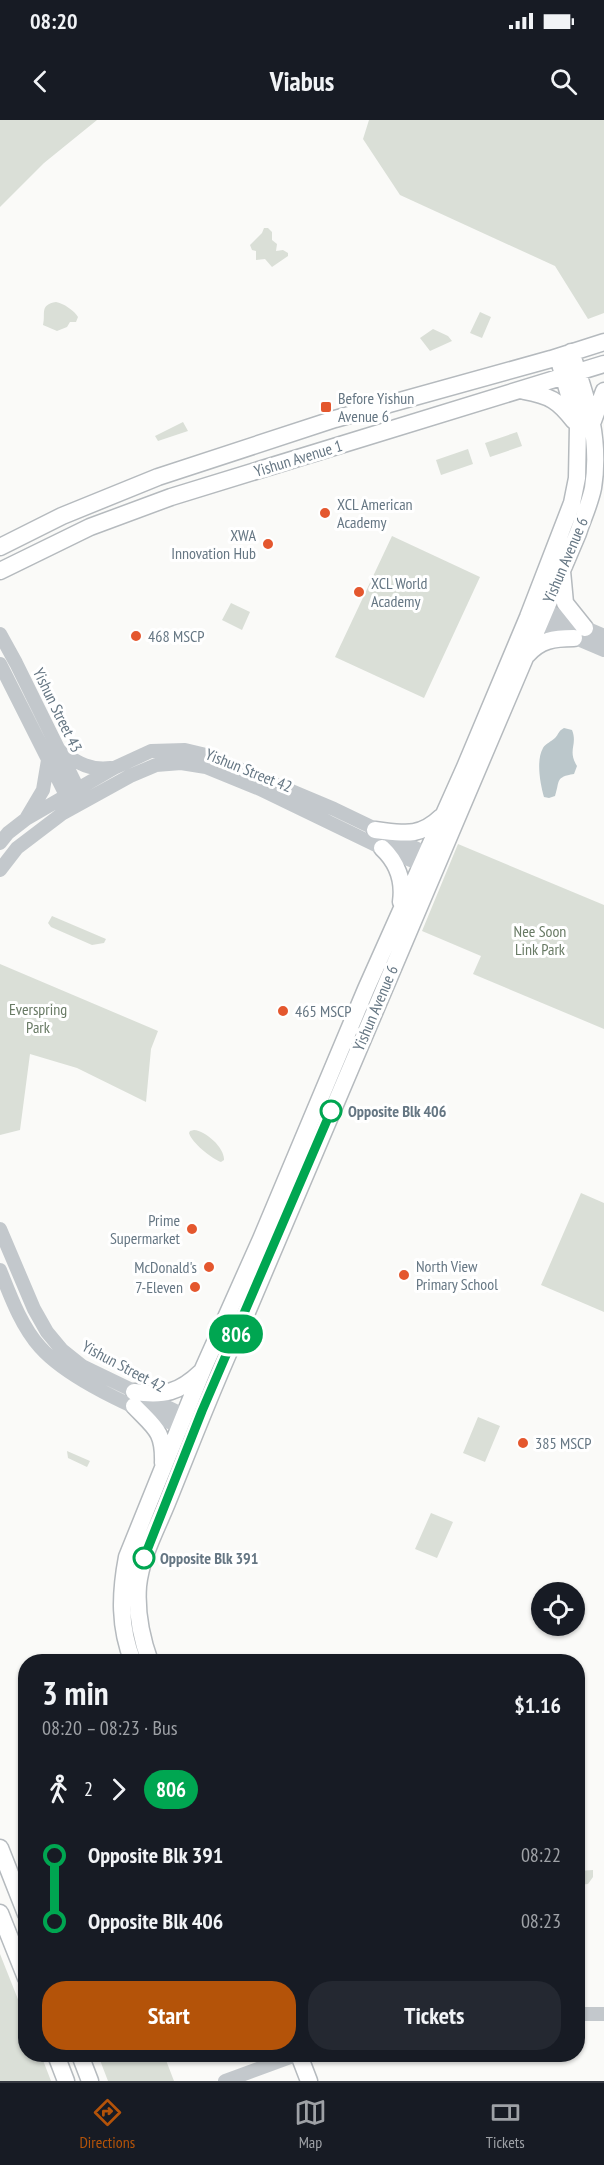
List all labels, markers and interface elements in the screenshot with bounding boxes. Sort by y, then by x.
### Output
text: 08:20 [30,7,78,35]
text: Viabus [270,64,334,98]
icon: back [24,65,57,98]
icon: search [547,65,580,98]
place label: Before Yishun Avenue 6 [338,388,414,426]
marker: Before Yishun Avenue 6 [319,400,333,414]
street label: Yishun Avenue 1 [251,435,345,481]
place label: XCL American Academy [337,494,413,532]
marker: XCL American Academy [318,506,332,520]
street label: Yishun Avenue 6 [538,514,592,606]
place label: XWA Innovation Hub [171,525,256,563]
marker: XWA Innovation Hub [261,537,275,551]
place label: XCL World Academy [371,573,427,611]
marker: XCL World Academy [352,585,366,599]
place label: 468 MSCP [148,626,205,646]
marker: 468 MSCP [129,629,143,643]
street label: Yishun Street 43 [29,665,87,755]
street label: Yishun Street 42 [203,744,295,796]
park label: Nee Soon Link Park [514,921,566,959]
street label: Yishun Avenue 6 [348,962,402,1054]
park label: Everspring Park [9,999,67,1037]
place label: 465 MSCP [295,1001,352,1021]
marker: 465 MSCP [276,1004,290,1018]
marker: Opposite Blk 406 [320,1100,342,1122]
place label: Opposite Blk 406 [348,1101,447,1121]
place label: Prime Supermarket [110,1210,181,1248]
marker: Prime Supermarket [185,1222,199,1236]
place label: North View Primary School [416,1256,498,1294]
place label: McDonald's [134,1257,197,1277]
marker: McDonald's [202,1260,216,1274]
marker: North View Primary School [397,1268,411,1282]
place label: 7-Eleven [135,1277,183,1297]
marker: 7-Eleven [188,1280,202,1294]
line badge: 806 [202,1314,270,1354]
text: 806 [221,1321,251,1348]
street label: Yishun Street 42 [79,1336,169,1396]
place label: 385 MSCP [535,1433,592,1453]
marker: 385 MSCP [516,1436,530,1450]
marker: Opposite Blk 391 [133,1547,155,1569]
place label: Opposite Blk 391 [160,1548,258,1568]
map controls [531,1582,585,1636]
button: locate [531,1582,585,1636]
text: 3 min [42,1671,109,1714]
text: $1.16 [514,1691,561,1719]
text: 08:20 – 08:23 · Bus [42,1715,177,1741]
icon: walk [42,1773,75,1806]
icon: forward [102,1773,135,1806]
text: 2 [84,1776,93,1802]
text: 806 [156,1776,186,1803]
text: Opposite Blk 391 [88,1841,223,1869]
text: 08:22 [521,1842,561,1868]
text: Opposite Blk 406 [88,1907,223,1935]
text: 08:23 [521,1908,561,1934]
button: Start [42,1981,296,2050]
button: Tickets [308,1981,561,2050]
tab: Directions [79,2096,135,2152]
tab: Map [294,2096,327,2152]
tab: Tickets [486,2096,525,2152]

